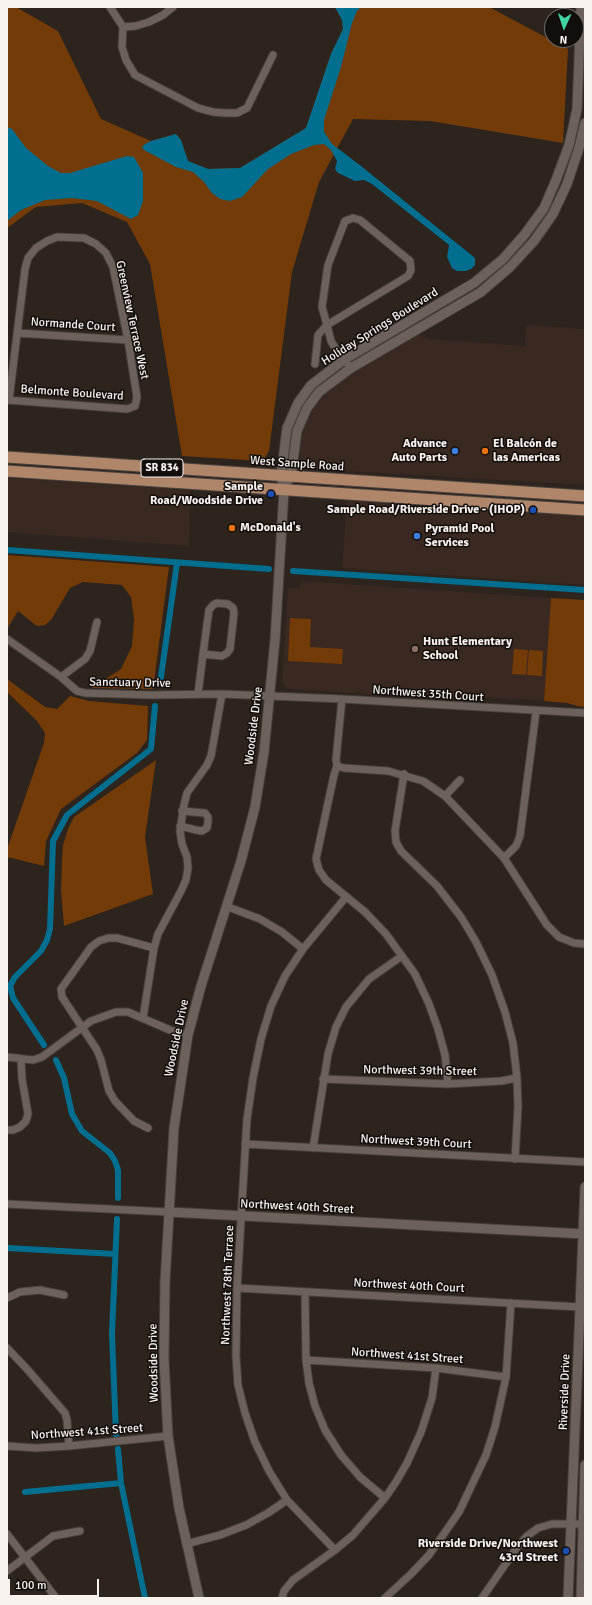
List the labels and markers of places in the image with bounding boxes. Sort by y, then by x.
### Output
place label: Advance Auto Parts [392,437,447,465]
place label: El Balcón de las Americas [493,437,560,465]
marker: Advance Auto Parts [450,446,460,456]
marker: El Balcón de las Americas [480,446,490,456]
place label: Sample Road/Woodside Drive [150,480,263,508]
marker: Sample Road/Woodside Drive [266,489,276,499]
place label: Sample Road/Riverside Drive - (IHOP) [327,503,525,517]
marker: Sample Road/Riverside Drive - (IHOP) [528,505,538,515]
place label: McDonald's [240,521,301,535]
place label: Pyramid Pool Services [425,522,494,550]
marker: McDonald's [227,523,237,533]
marker: Pyramid Pool Services [412,531,422,541]
place label: Hunt Elementary School [423,635,512,663]
marker: Hunt Elementary School [410,644,420,654]
place label: Riverside Drive/Northwest 43rd Street [418,1537,558,1565]
marker: Riverside Drive/Northwest 43rd Street [561,1546,571,1556]

